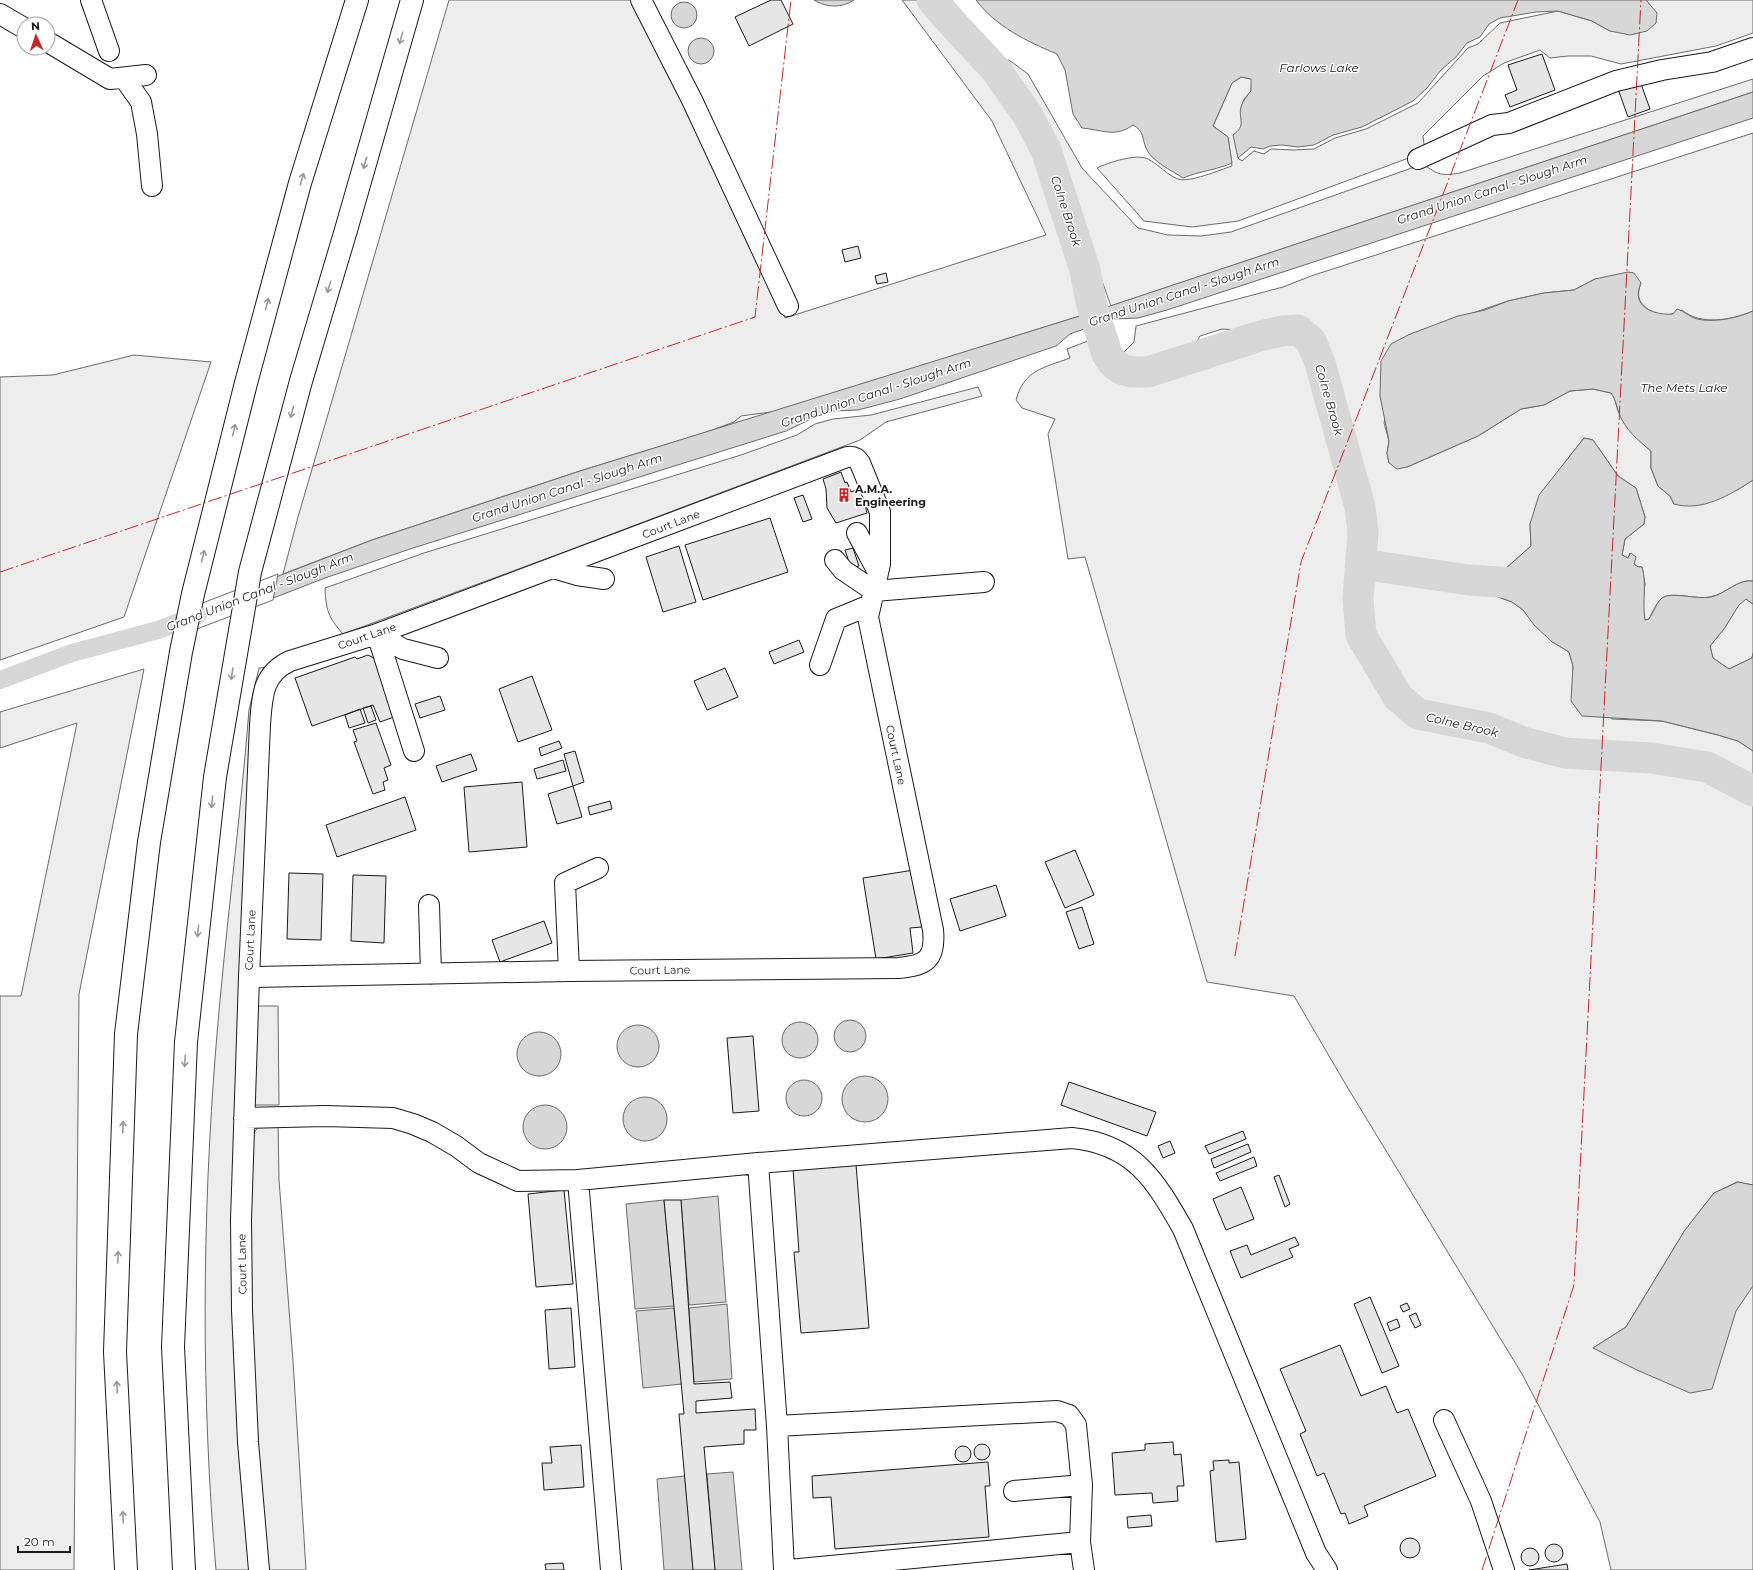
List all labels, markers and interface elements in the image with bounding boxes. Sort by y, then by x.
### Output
north arrow [16,16,56,56]
text: N [31,19,40,33]
one-way arrow [397,31,404,44]
water label: Farlows Lake [1279,60,1359,75]
water label: Grand Union Canal - Slough Arm [1395,152,1589,227]
one-way arrow [361,156,368,169]
one-way arrow [299,173,306,186]
water label: Colne Brook [1048,174,1085,249]
water label: Grand Union Canal - Slough Arm [1087,254,1281,329]
one-way arrow [325,281,332,294]
one-way arrow [264,298,271,311]
water label: Grand Union Canal - Slough Arm [779,355,973,430]
water label: Colne Brook [1312,362,1347,438]
water label: The Mets Lake [1640,380,1728,395]
one-way arrow [288,405,296,418]
one-way arrow [231,424,238,437]
water label: Grand Union Canal - Slough Arm [470,450,664,525]
place label: A.M.A. Engineering [854,482,926,509]
building icon: A.M.A. Engineering [836,487,852,503]
street label: Court Lane [640,506,702,541]
water label: Grand Union Canal - Slough Arm [164,549,356,634]
one-way arrow [199,550,207,563]
street label: Court Lane [336,619,398,653]
one-way arrow [228,667,236,680]
water label: Colne Brook [1425,709,1500,740]
street label: Court Lane [883,724,909,787]
one-way arrow [208,795,216,808]
street label: Court Lane [241,909,259,971]
one-way arrow [194,924,202,937]
street label: Court Lane [629,962,691,978]
one-way arrow [182,1054,189,1067]
one-way arrow [119,1121,127,1134]
street label: Court Lane [234,1233,250,1295]
one-way arrow [115,1251,122,1264]
one-way arrow [113,1381,120,1394]
one-way arrow [120,1511,127,1524]
scale bar [18,1528,70,1554]
text: 20 m [24,1534,55,1549]

